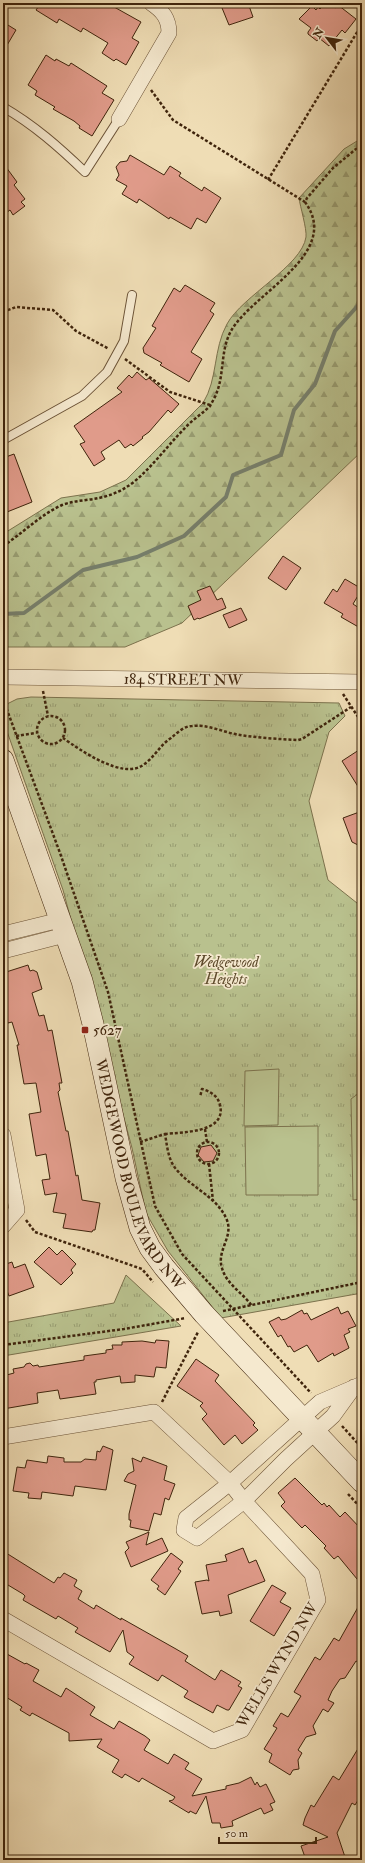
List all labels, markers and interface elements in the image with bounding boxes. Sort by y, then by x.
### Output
north arrow [307,18,347,58]
text: N [310,25,328,42]
street label: 184 STREET NW [124,670,243,690]
park label: Wedgewood Heights [194,953,260,989]
place label: 5627 [93,1021,122,1040]
marker: 5627 [80,1025,90,1035]
street label: WEDGEWOOD BOULEVARD NW [90,1056,189,1294]
street label: WELLS WYND NW [232,1599,323,1732]
scale bar [219,1819,316,1845]
text: 50 m [225,1826,249,1841]

